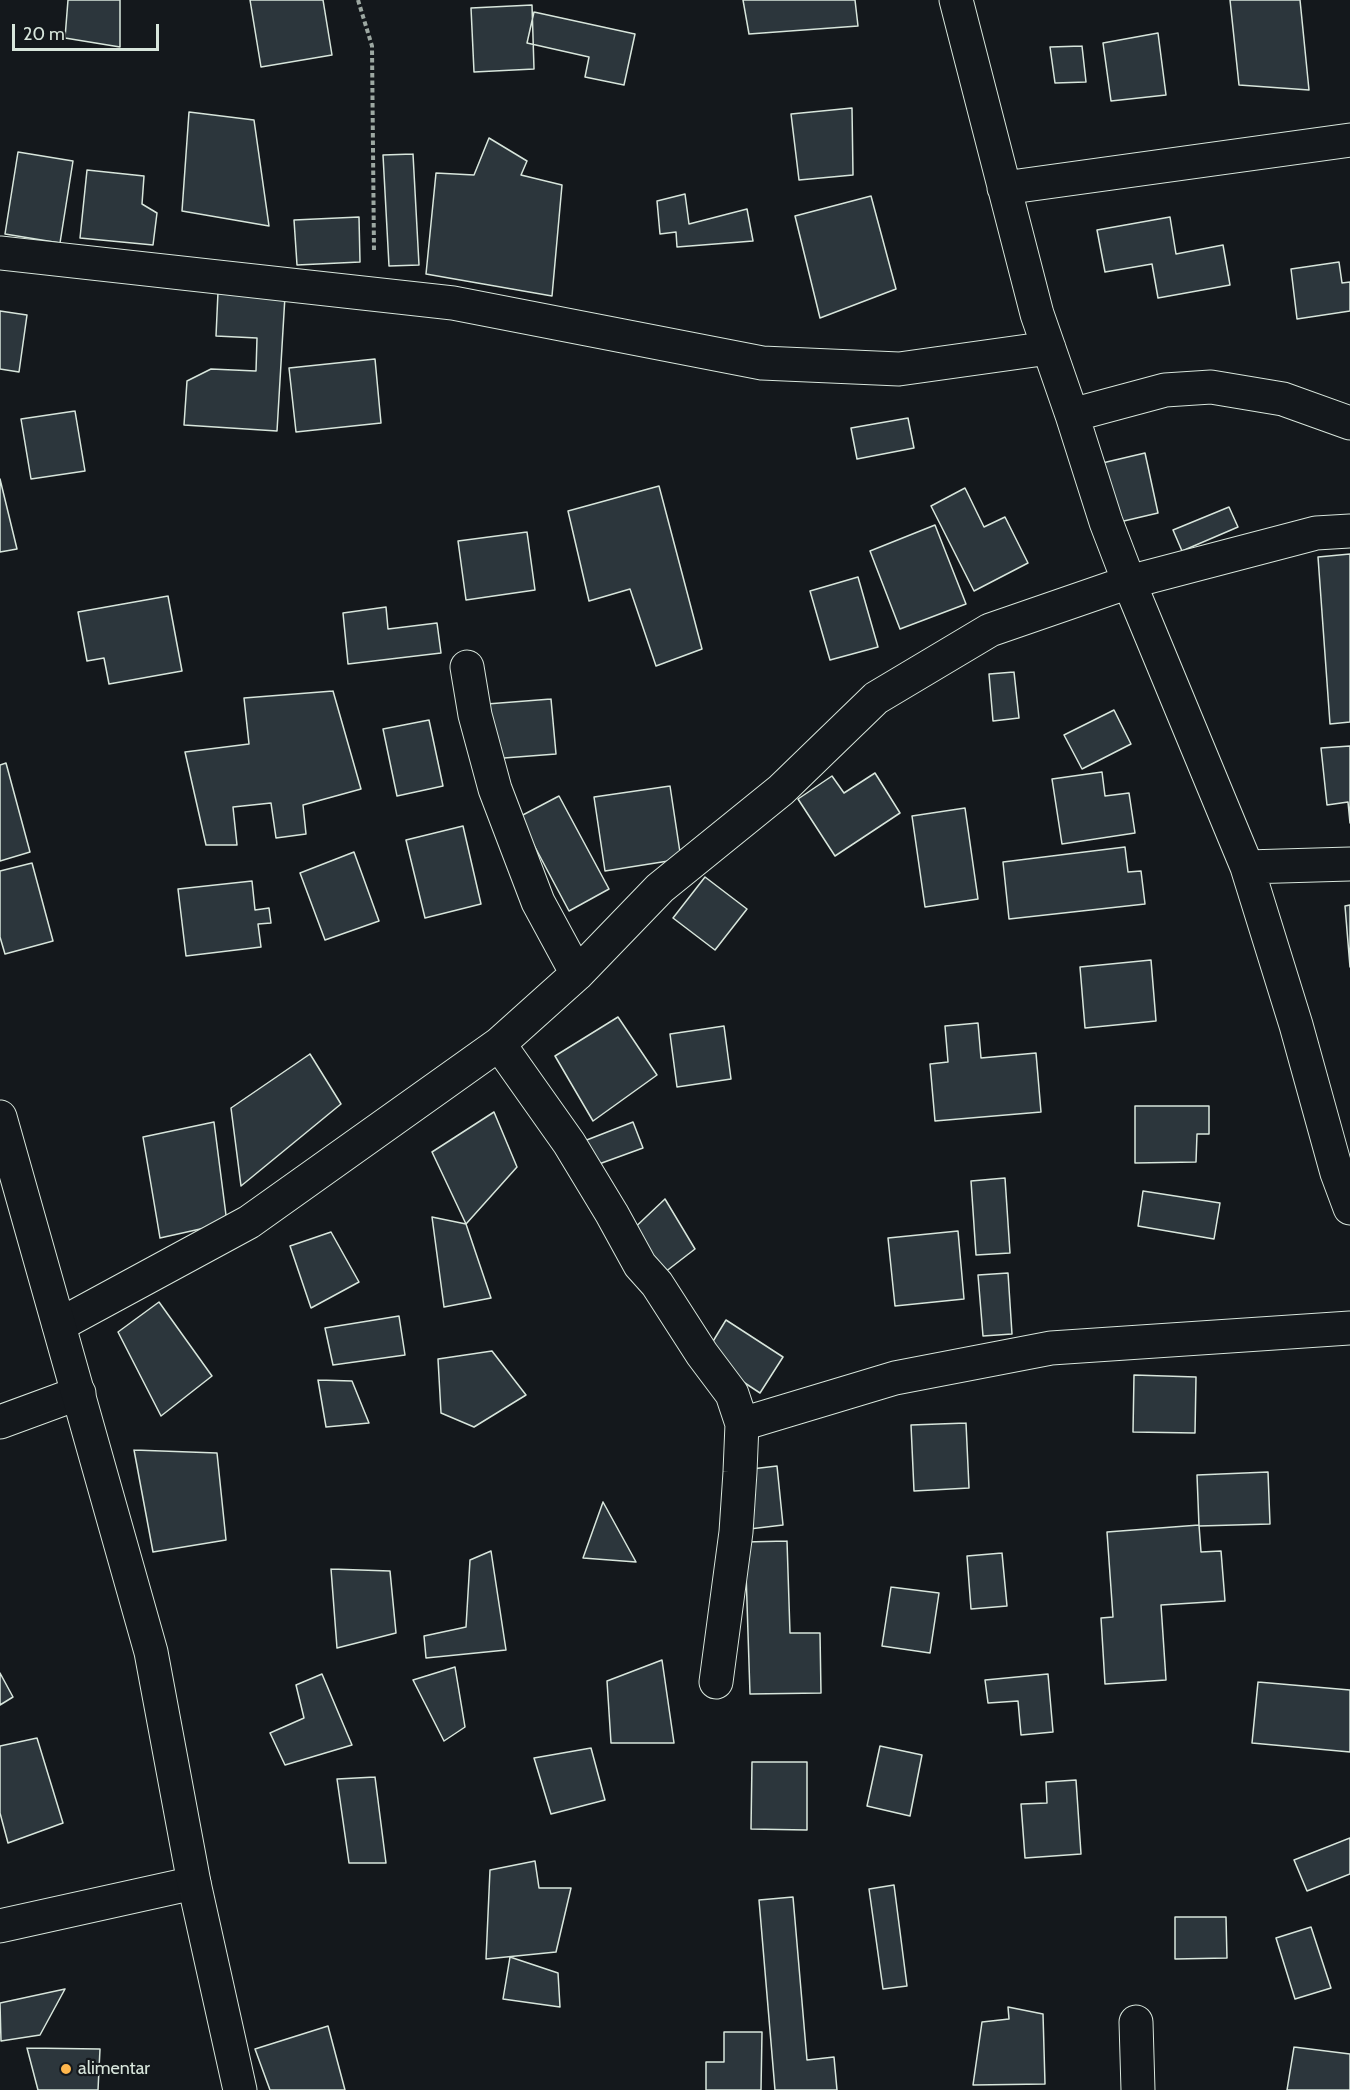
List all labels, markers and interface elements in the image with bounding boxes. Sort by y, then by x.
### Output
scale bar [15,12,162,50]
text: 20 m [23,23,65,45]
place label: alimentar [78,2058,150,2080]
marker: alimentar [59,2062,73,2076]

